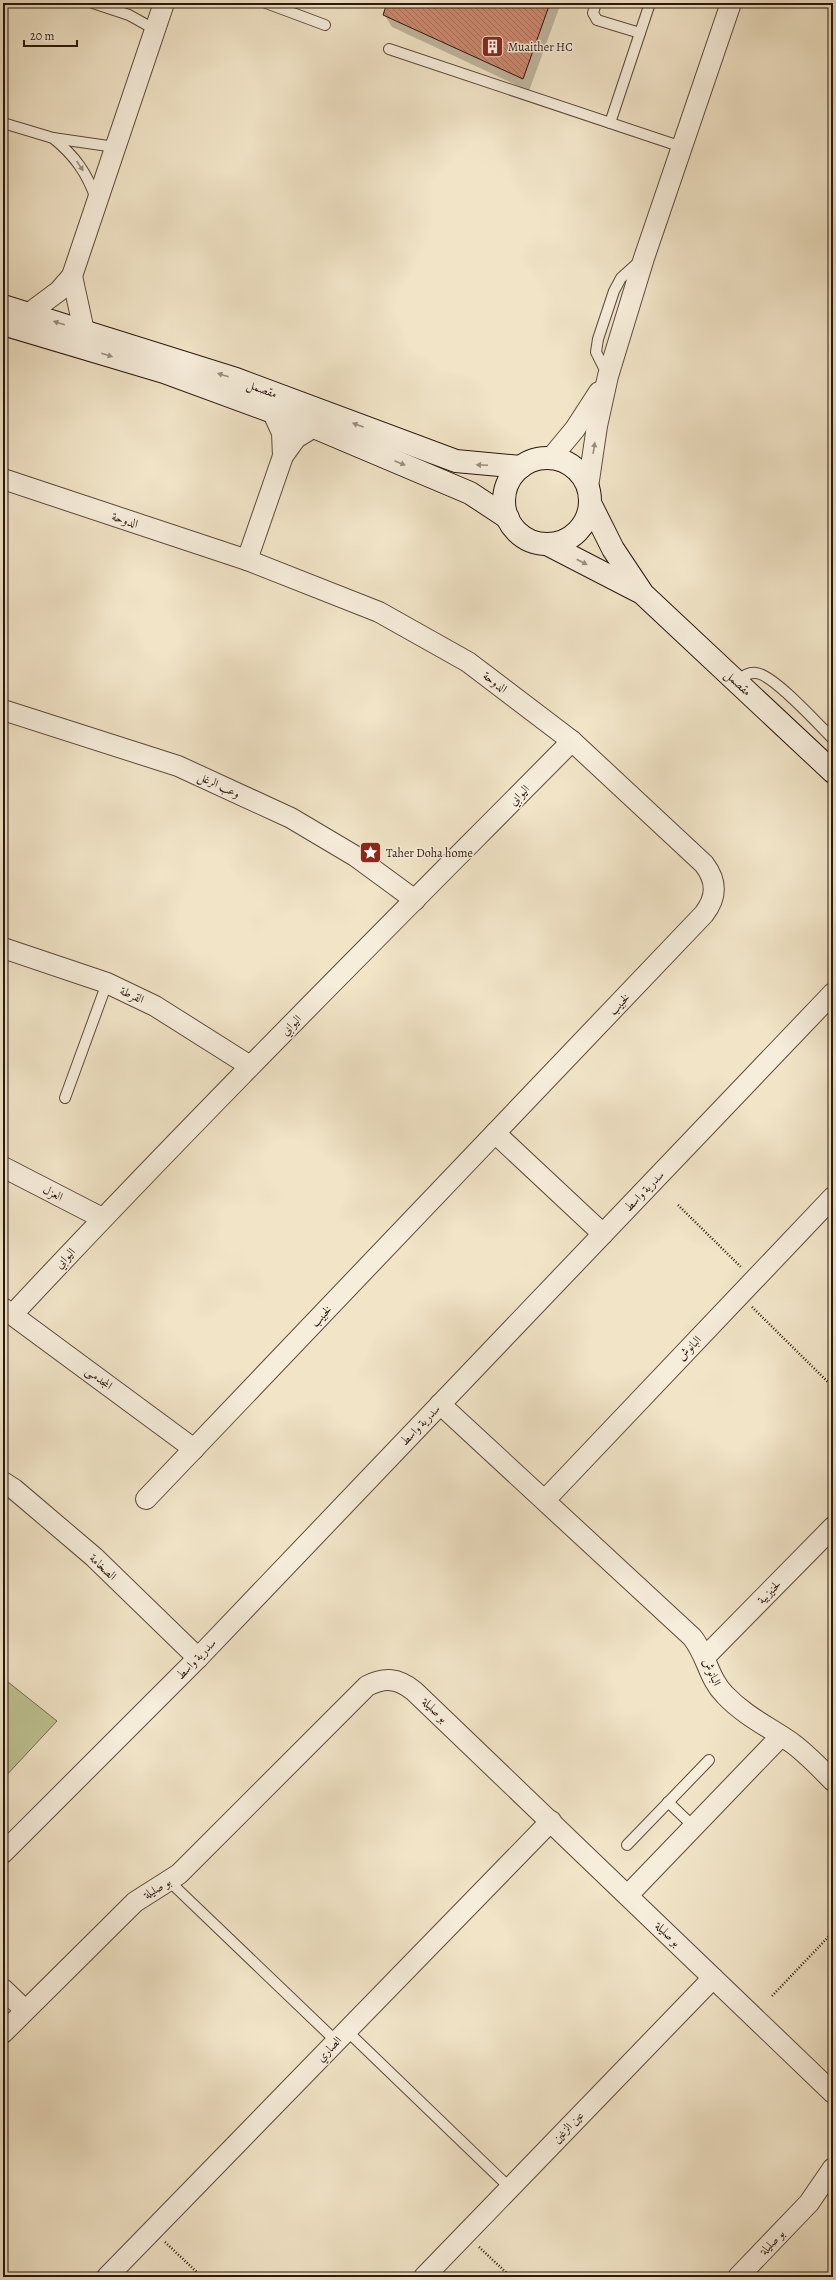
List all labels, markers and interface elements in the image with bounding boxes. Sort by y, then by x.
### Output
scale bar [24,22,77,48]
text: 20 m [30,28,54,44]
building icon: Muaither HC [480,34,506,60]
place label: Muaither HC [508,39,573,55]
one-way arrow [76,161,84,171]
one-way arrow [53,320,65,326]
one-way arrow [102,352,114,358]
one-way arrow [217,372,229,378]
street label: مقصمل [244,376,279,403]
one-way arrow [352,422,364,428]
one-way arrow [591,442,597,454]
one-way arrow [394,461,406,467]
one-way arrow [476,461,488,468]
street label: الدوحة [110,508,141,532]
one-way arrow [576,559,587,565]
street label: مقصمل [720,667,755,700]
street label: الدوحة [479,668,511,697]
street label: وعب الرغل [195,768,243,803]
street label: اليوابي [505,781,535,810]
place icon: Taher Doha home [358,840,384,866]
place label: Taher Doha home [386,845,473,861]
street label: القرطة [117,983,147,1008]
street label: لخبيب [605,989,633,1018]
street label: اليوابي [277,1011,307,1040]
street label: سدرية واسط [620,1167,668,1215]
street label: العزل [40,1181,66,1205]
street label: اليوابي [51,1244,80,1273]
street label: لخبيب [307,1301,335,1330]
street label: البانوش [673,1332,705,1364]
street label: المجدمـى [82,1363,116,1394]
street label: سدرية واسط [396,1401,444,1449]
street label: الصخامة [86,1550,120,1584]
street label: لحنيزبية [754,1576,785,1607]
street label: سدرية واسط [172,1635,220,1683]
street label: البانوش [699,1656,725,1689]
street label: بو صليلة [418,1693,451,1726]
street label: بو صليلة [139,1874,174,1903]
street label: بو صليلة [651,1917,684,1950]
street label: الصاري [313,2032,347,2067]
street label: عين الزغين [549,2107,587,2146]
street label: بو صليلة [755,2226,788,2259]

